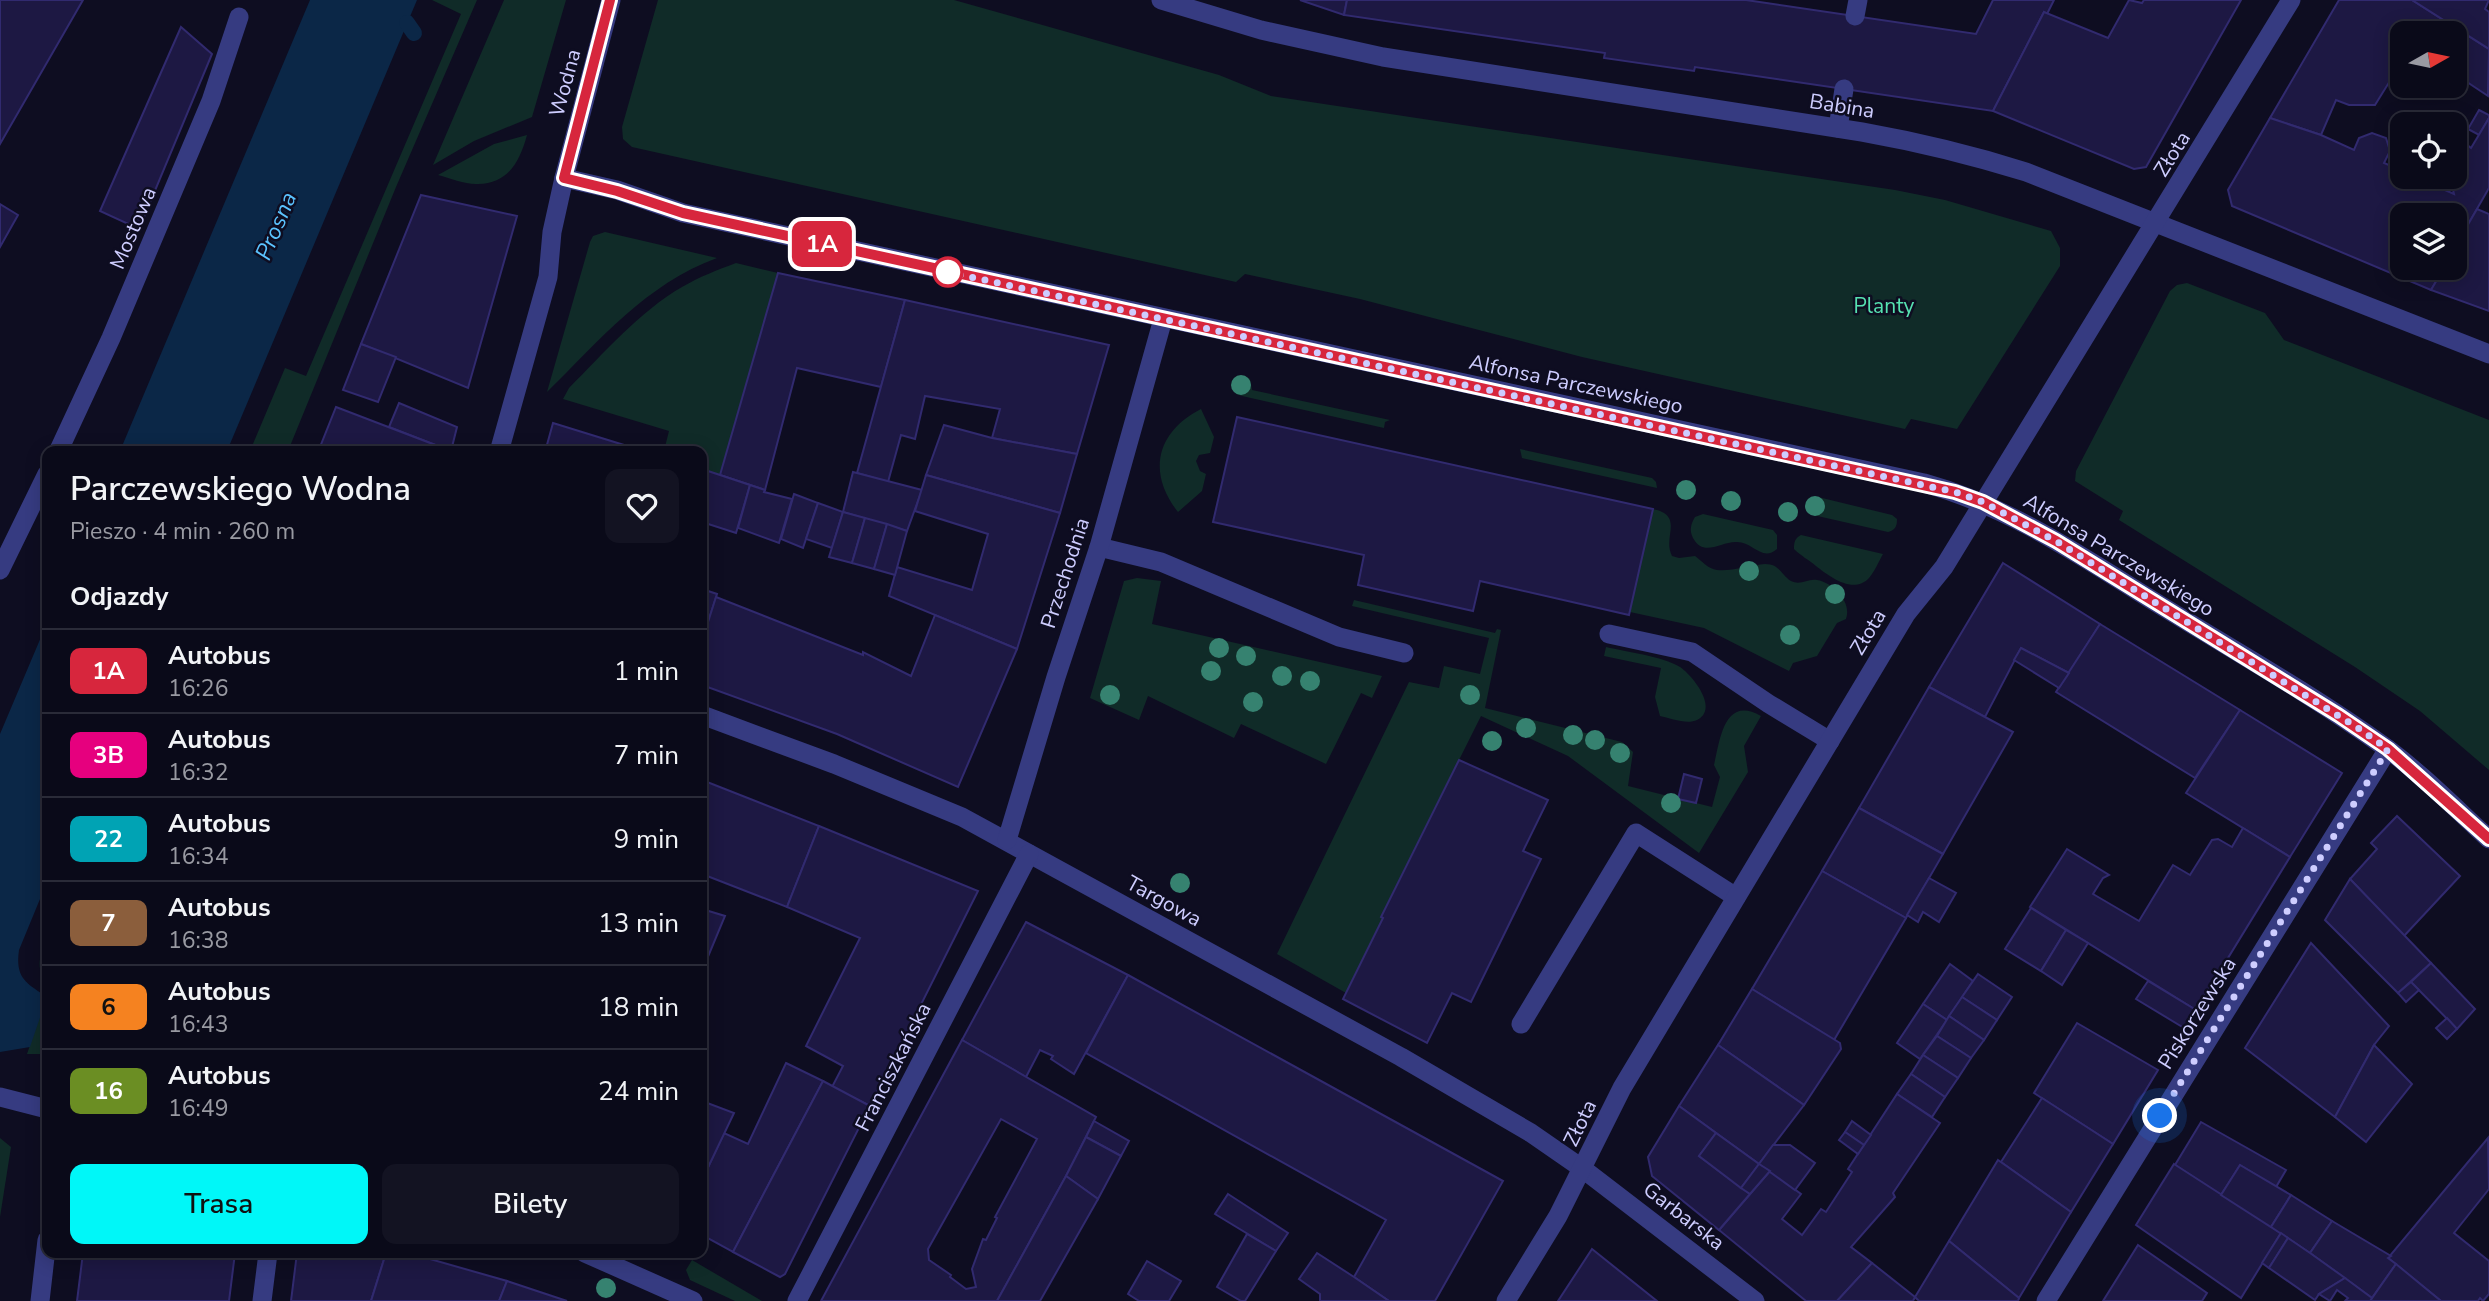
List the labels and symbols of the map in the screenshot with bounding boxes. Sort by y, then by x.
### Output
north arrow [2390,21,2468,98]
street label: Wodna [543,46,587,120]
street label: Babina [1807,87,1877,125]
street label: Złota [2147,126,2197,182]
street label: Mostowa [103,182,163,274]
water label: Prosna [248,187,304,265]
line badge: 1A [790,221,854,267]
unlabelled marker [933,257,963,287]
park label: Planty [1854,292,1915,320]
street label: Alfonsa Parczewskiego [1466,348,1686,420]
street label: Alfonsa Parczewskiego [2018,487,2220,623]
street label: Przechodnia [1034,514,1096,632]
street label: Złota [1844,604,1892,660]
street label: Targowa [1121,869,1207,933]
street label: Piskorzewska [2151,952,2243,1074]
street label: Franciszkańska [848,998,938,1136]
street label: Złota [1557,1095,1603,1151]
your location [2142,1098,2177,1133]
street label: Garbarska [1637,1175,1731,1257]

